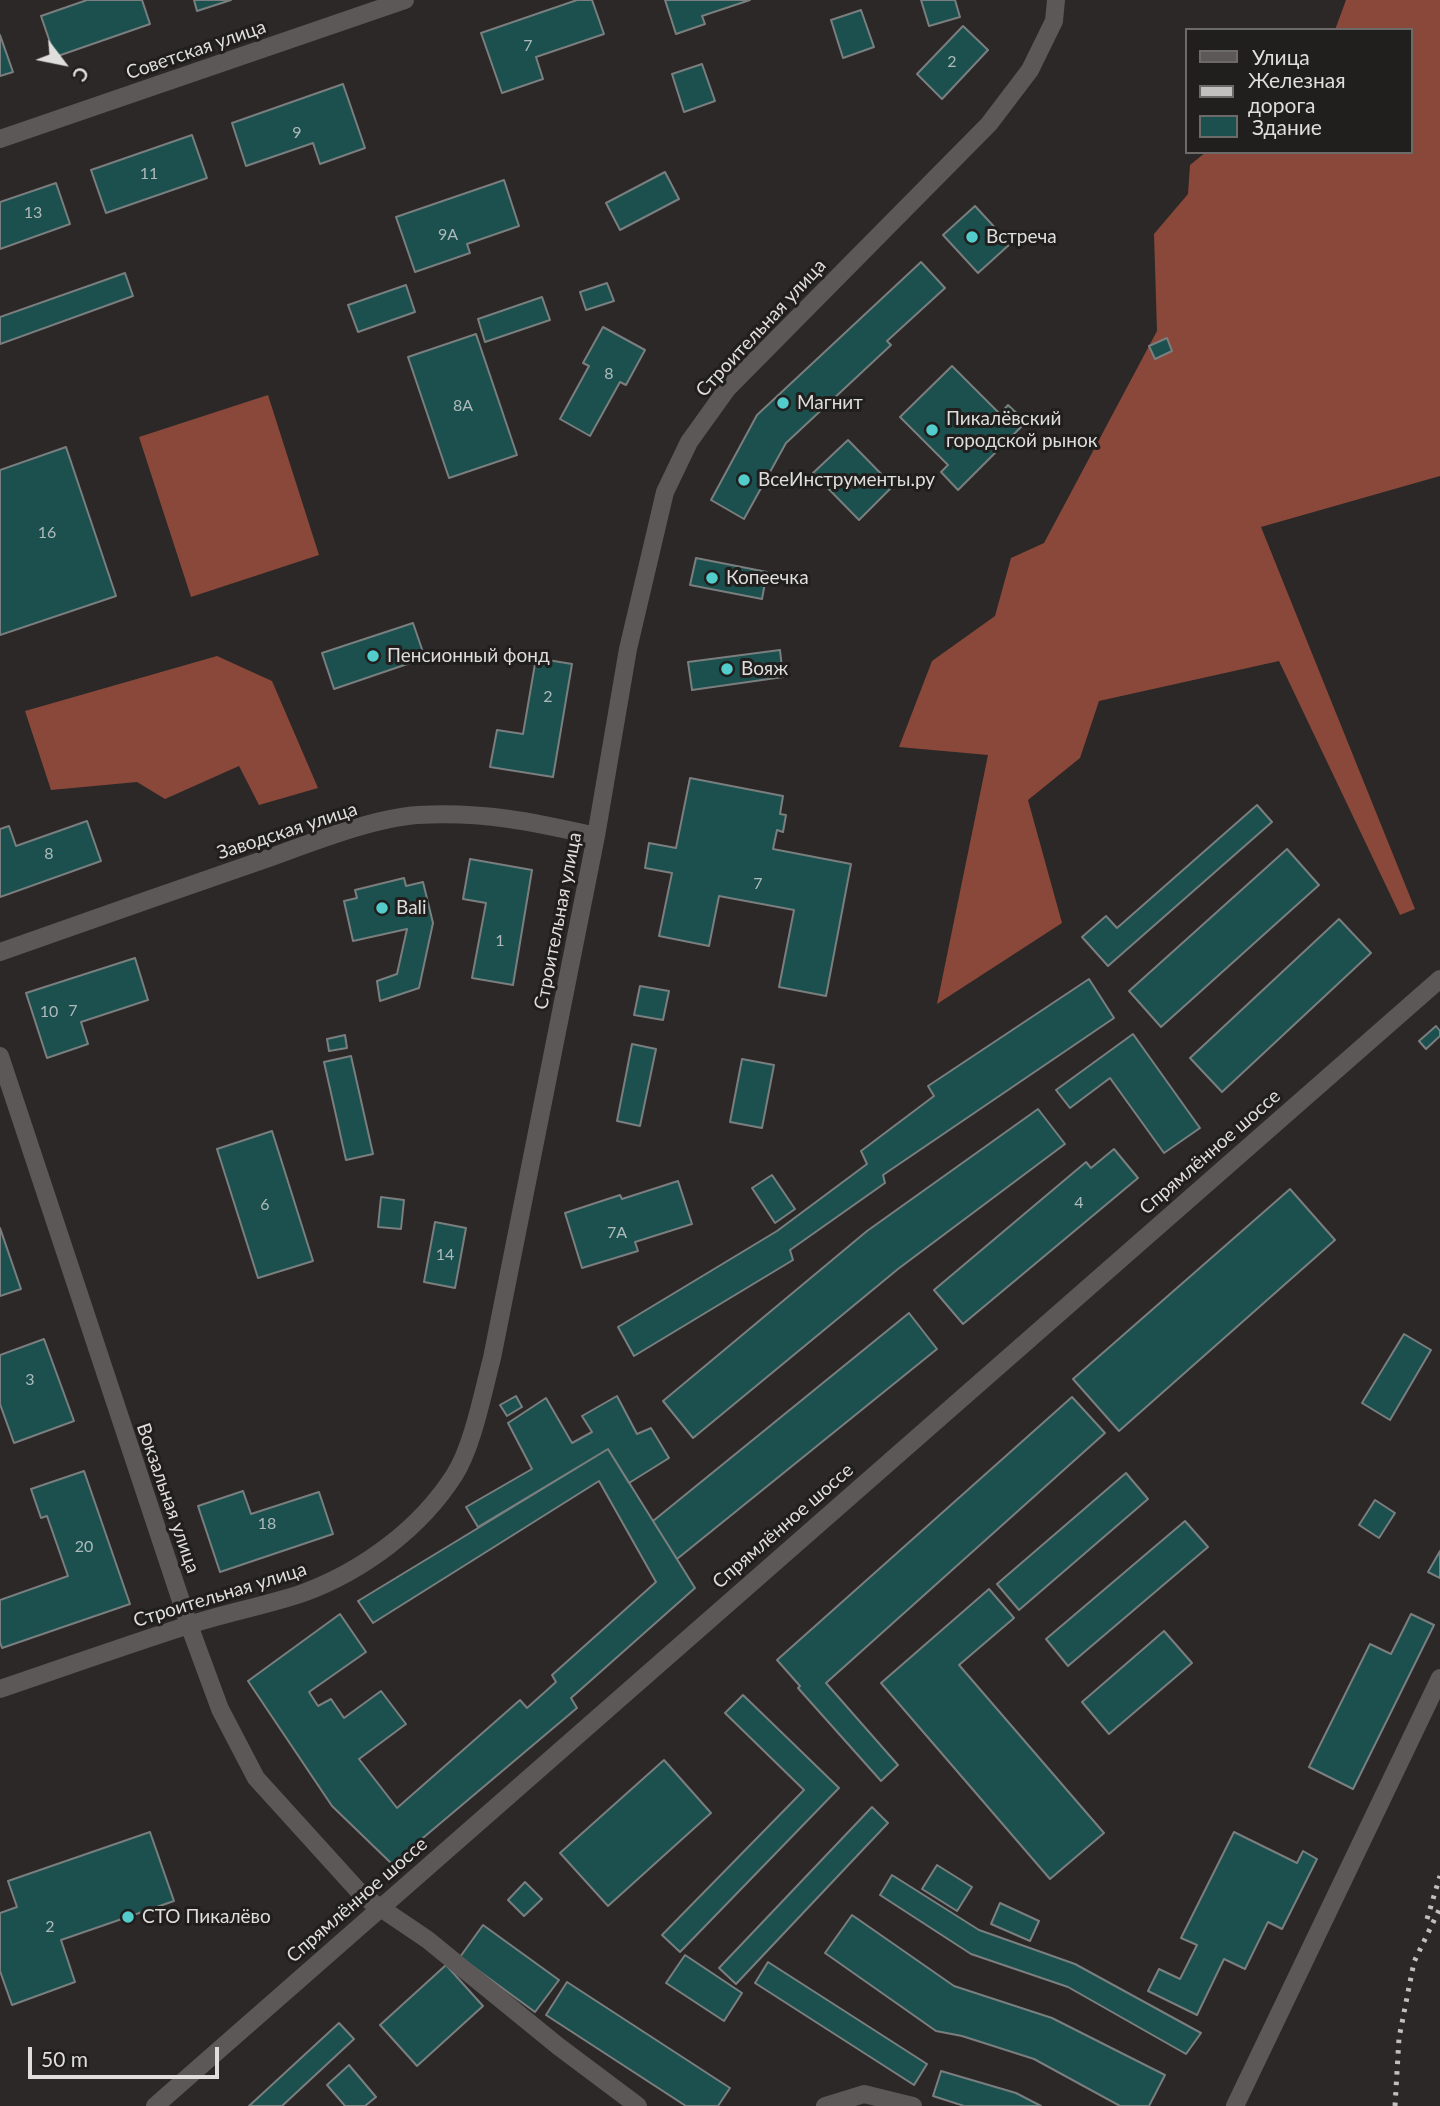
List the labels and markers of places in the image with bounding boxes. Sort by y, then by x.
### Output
place label: Встреча [986,226,1057,248]
marker: Встреча [964,229,980,245]
place label: Магнит [797,392,863,414]
marker: Магнит [775,395,791,411]
place label: Пикалёвский городской рынок [946,408,1098,452]
marker: Пикалёвский городской рынок [924,422,940,438]
place label: ВсеИнструменты.ру [758,469,935,491]
marker: ВсеИнструменты.ру [736,472,752,488]
place label: Копеечка [726,567,809,589]
marker: Копеечка [704,570,720,586]
place label: Пенсионный фонд [387,645,550,667]
marker: Пенсионный фонд [365,648,381,664]
place label: Вояж [741,658,788,680]
marker: Вояж [719,661,735,677]
place label: Bali [396,897,427,919]
marker: Bali [374,900,390,916]
place label: СТО Пикалёво [142,1906,271,1928]
marker: СТО Пикалёво [120,1909,136,1925]

